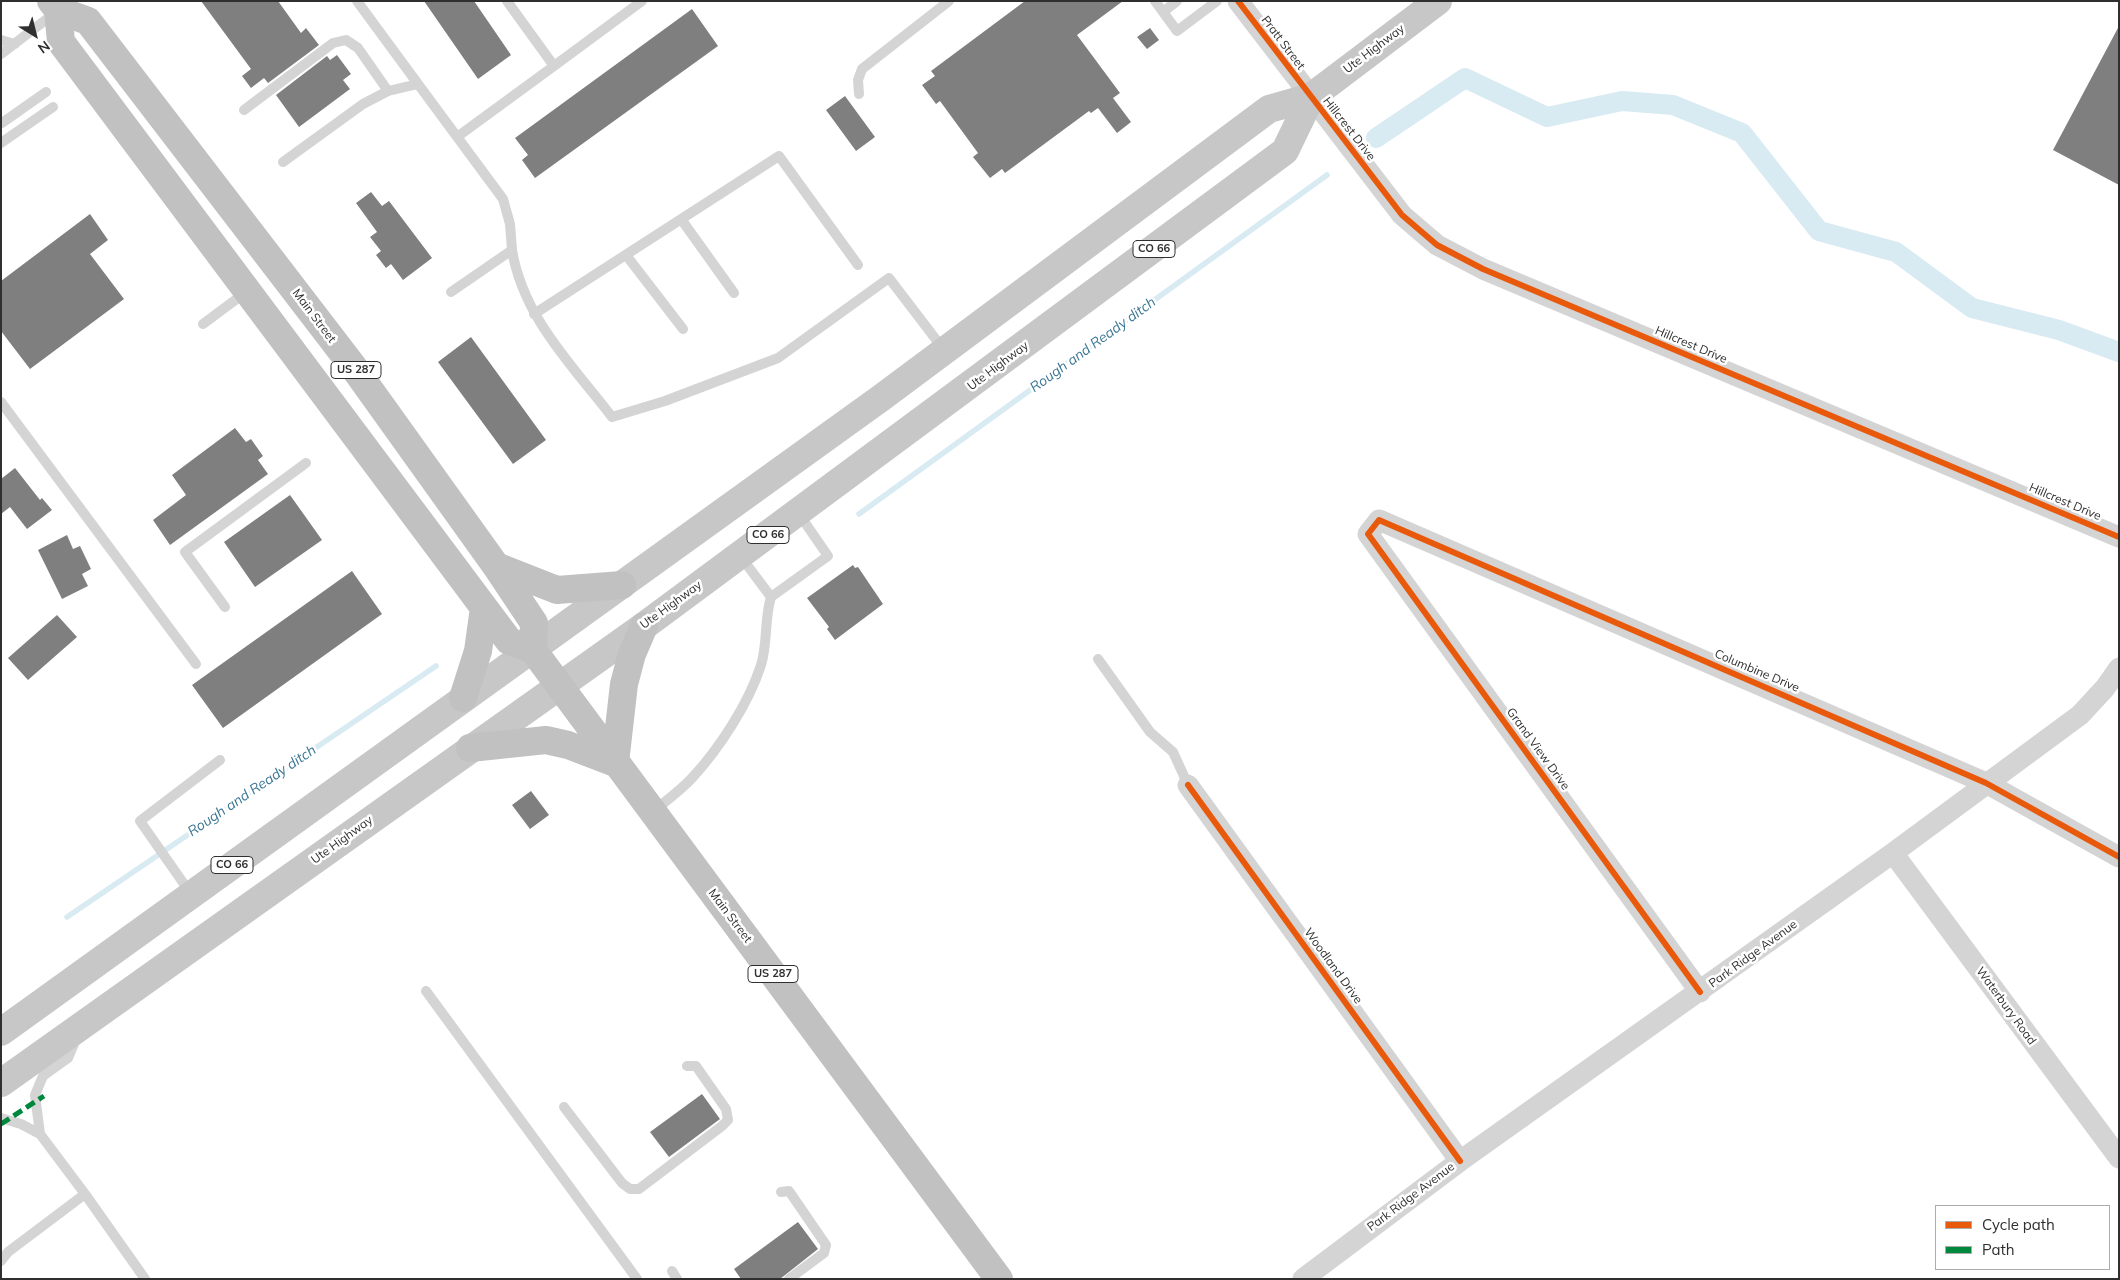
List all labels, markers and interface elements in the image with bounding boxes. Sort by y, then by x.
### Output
north arrow [10,10,60,60]
street label: Pratt Street [1258,13,1308,73]
street label: Ute Highway [1341,21,1407,77]
text: N [34,37,53,58]
street label: Hillcrest Drive [1320,94,1378,164]
road number: CO 66 [1133,240,1175,258]
street label: Main Street [289,286,339,346]
water label: Rough and Ready ditch [1027,294,1159,396]
street label: Hillcrest Drive [1653,323,1729,367]
street label: Ute Highway [965,338,1031,394]
road number: US 287 [331,362,381,378]
street label: Hillcrest Drive [2027,480,2103,524]
road number: CO 66 [747,526,789,544]
street label: Ute Highway [637,578,705,632]
street label: Columbine Drive [1712,647,1802,695]
street label: Grand View Drive [1503,705,1573,793]
water label: Rough and Ready ditch [185,742,319,840]
street label: Ute Highway [308,813,376,867]
road number: CO 66 [211,856,253,874]
street label: Main Street [705,886,755,946]
street label: Park Ridge Avenue [1706,917,1800,991]
street label: Woodland Drive [1301,925,1365,1007]
street label: Waterbury Road [1973,964,2039,1048]
road number: US 287 [748,966,798,982]
street label: Park Ridge Avenue [1365,1160,1457,1234]
legend [1935,1205,2110,1270]
text: Cycle path [1982,1215,2055,1234]
text: Path [1982,1240,2014,1259]

